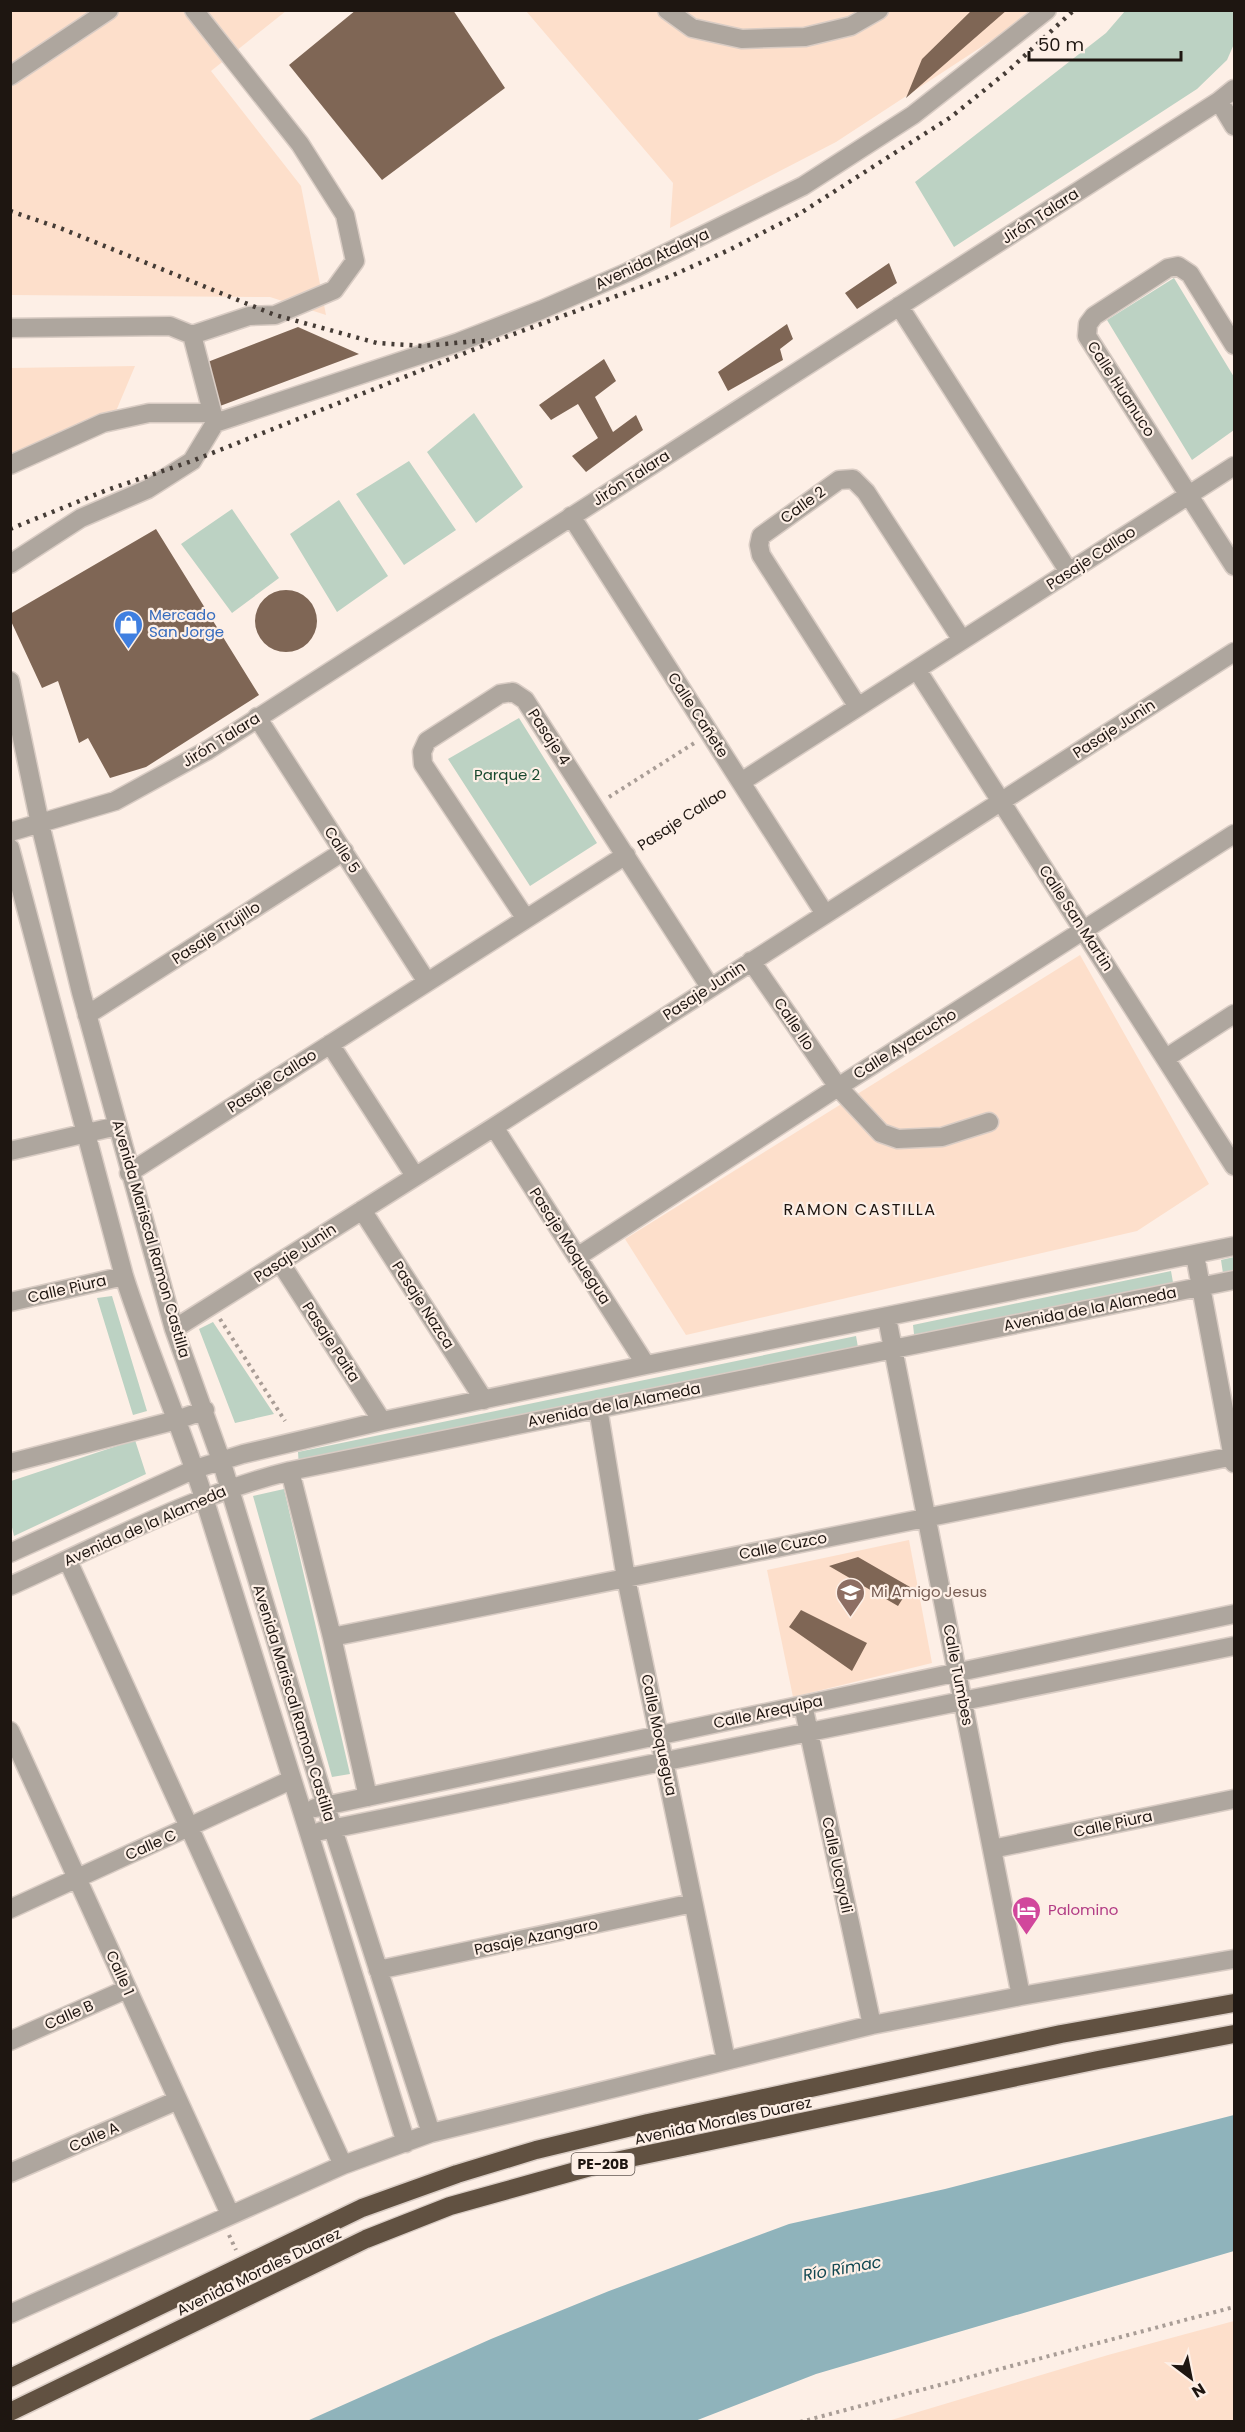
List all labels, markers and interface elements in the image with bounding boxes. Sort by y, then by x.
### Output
scale bar [1029,24,1180,62]
text: 50 m [1038,32,1084,57]
street label: Jirón Talara [997,183,1082,248]
street label: Avenida Atalaya [591,223,712,294]
street label: Calle Huanuco [1083,337,1160,441]
street label: Jirón Talara [588,445,673,510]
street label: Calle 2 [776,481,830,528]
street label: Pasaje Callao [1042,521,1140,594]
place label: Mercado San Jorge [149,604,224,642]
shop icon: Mercado San Jorge [112,608,144,650]
street label: Calle Cañete [663,668,734,761]
street label: Pasaje Junin [1068,694,1159,763]
street label: Pasaje 4 [523,704,575,769]
street label: Jirón Talara [178,707,264,772]
park label: Parque 2 [474,764,540,785]
street label: Pasaje Callao [633,782,731,855]
street label: Calle 5 [319,822,365,877]
street label: Calle San Martin [1034,861,1119,975]
street label: Pasaje Trujillo [167,896,264,969]
street label: Pasaje Junin [658,956,749,1025]
street label: Calle Ilo [769,993,820,1054]
street label: Calle Ayacucho [849,1003,960,1084]
street label: Pasaje Callao [223,1044,321,1117]
street label: Avenida Mariscal Ramon Castilla [107,1117,196,1360]
street label: Pasaje Moquegua [525,1183,616,1308]
district label: RAMON CASTILLA [783,1198,937,1221]
street label: Pasaje Junin [249,1218,340,1287]
street label: Pasaje Nazca [387,1257,460,1353]
street label: Calle Piura [25,1269,108,1308]
street label: Avenida de la Alameda [1002,1281,1178,1336]
street label: Pasaje Paita [298,1297,365,1386]
street label: Avenida de la Alameda [526,1377,702,1432]
street label: Avenida de la Alameda [60,1480,229,1571]
street label: Calle Cuzco [737,1527,829,1564]
school or university icon: Mi Amigo Jesus [834,1576,866,1618]
place label: Mi Amigo Jesus [871,1581,987,1602]
street label: Avenida Mariscal Ramon Castilla [248,1582,341,1824]
street label: Calle Tumbes [938,1622,979,1728]
street label: Calle Moquegua [636,1672,683,1798]
street label: Calle Arequipa [711,1690,824,1733]
street label: Calle Piura [1072,1805,1154,1842]
street label: Calle Ucayali [817,1815,858,1915]
street label: Calle C [122,1824,180,1865]
hotel icon: Palomino [1011,1894,1043,1936]
place label: Palomino [1048,1899,1118,1920]
street label: Pasaje Azangaro [472,1913,600,1960]
street label: Calle 1 [101,1947,140,1999]
street label: Calle B [41,1994,97,2035]
street label: Avenida Morales Duarez [632,2091,814,2150]
street label: Calle A [66,2116,122,2157]
road number: PE-20B [572,2153,634,2175]
street label: Avenida Morales Duarez [173,2222,345,2321]
water label: Río Rímac [801,2250,883,2287]
north arrow [1161,2348,1221,2408]
text: N [1187,2377,1210,2403]

